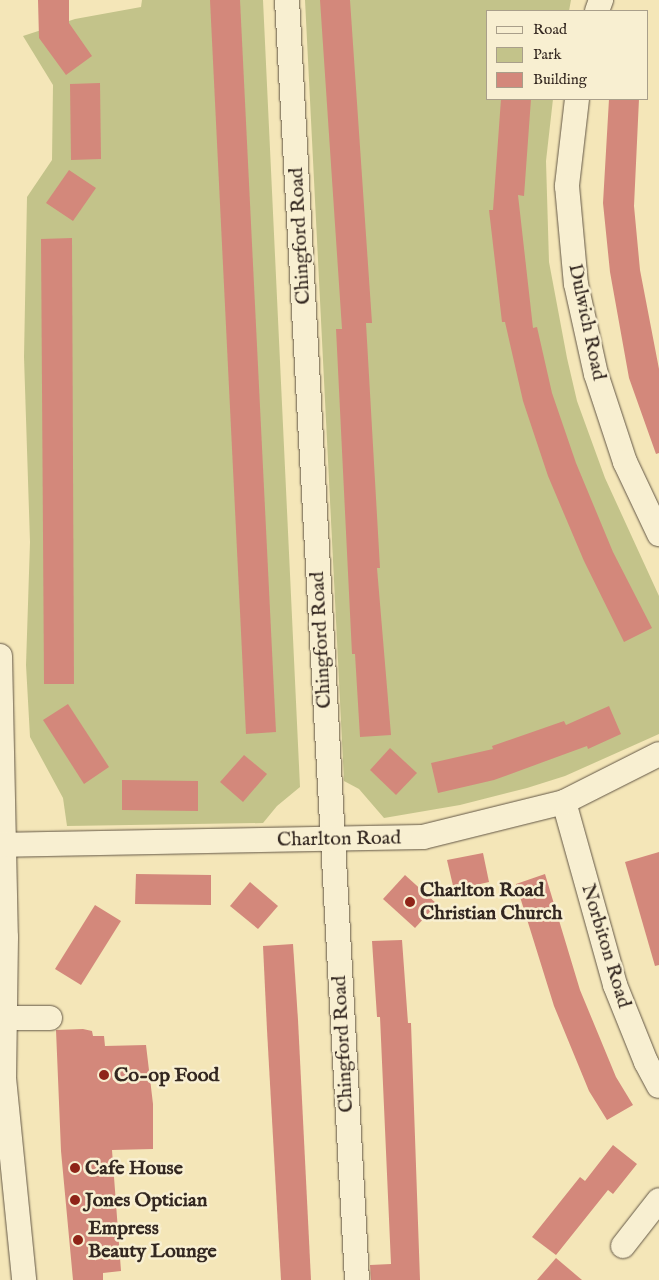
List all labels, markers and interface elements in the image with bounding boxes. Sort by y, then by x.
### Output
legend [487,10,649,100]
text: Road [533,20,567,39]
text: Park [533,45,562,64]
text: Building [533,70,587,89]
street label: Chingford Road [284,167,316,305]
street label: Dulwich Road [563,261,611,383]
street label: Chingford Road [305,571,337,709]
street label: Charlton Road [277,826,401,852]
place label: Charlton Road Christian Church [420,878,562,925]
street label: Norbiton Road [576,881,636,1011]
marker: Charlton Road Christian Church [404,896,416,908]
street label: Chingford Road [327,975,359,1113]
place label: Co-op Food [114,1063,219,1087]
marker: Co-op Food [98,1069,110,1081]
place label: Cafe House [85,1156,183,1180]
marker: Cafe House [69,1162,81,1174]
place label: Jones Optician [85,1188,207,1212]
marker: Jones Optician [69,1194,81,1206]
place label: Empress Beauty Lounge [88,1216,217,1263]
marker: Empress Beauty Lounge [72,1234,84,1246]

